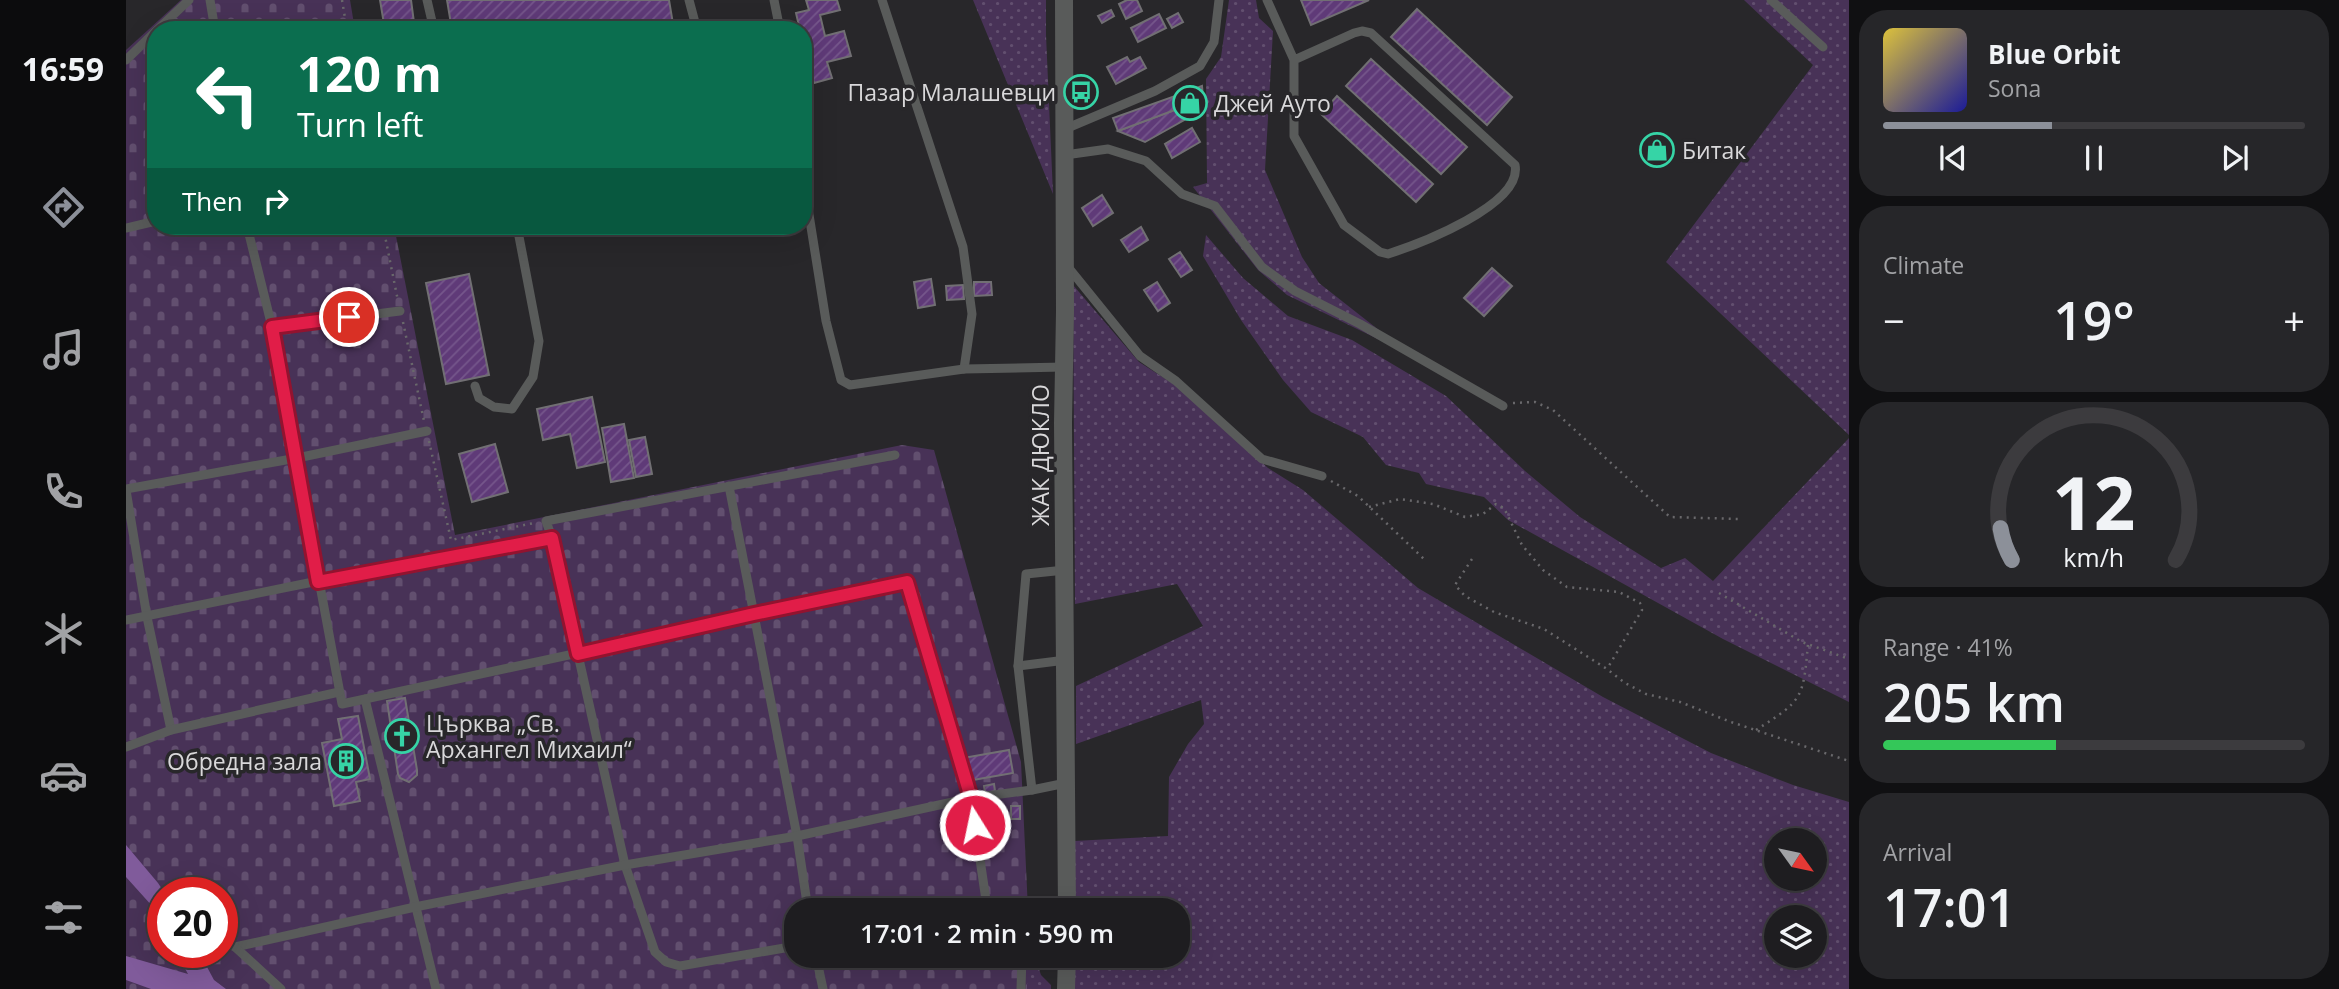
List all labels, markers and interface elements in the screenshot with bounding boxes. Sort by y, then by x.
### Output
text: Blue Orbit [1988,36,2121,72]
text: 120 m [297,40,442,106]
text: 16:59 [22,47,104,90]
icon: left [182,49,273,140]
text: Sona [1988,72,2041,104]
bus stop icon: Пазар Малашевци [1062,73,1100,111]
place label: Пазар Малашевци [848,76,1056,108]
shop icon: Джей Ауто [1171,84,1209,122]
place label: Джей Ауто [1214,87,1331,119]
text: Turn left [297,103,423,146]
shop icon: Битак [1638,131,1676,169]
place label: Битак [1682,134,1746,166]
icon: previous [1934,139,1972,177]
icon: pause [2075,139,2113,177]
icon: next [2216,139,2254,177]
icon: right [257,182,295,220]
icon: directions [39,183,88,232]
text: Then [182,183,243,219]
text: Climate [1883,249,1964,281]
text: 19° [2053,284,2135,355]
pin [319,287,379,347]
text: − [1883,294,1905,346]
text: + [2283,294,2305,346]
icon: arrive [330,298,368,336]
icon: music [39,325,88,374]
street label: ЖАК ДЮКЛО [1024,384,1056,526]
text: 12 [2052,453,2136,552]
icon: phone [39,467,88,516]
text: km/h [2064,540,2124,574]
icon: climate [39,609,88,658]
text: Range · 41% [1883,631,2013,663]
text: 205 km [1883,666,2065,737]
place label: Църква „Св. Архангел Михаил“ [426,707,632,765]
church icon: Църква „Св. Архангел Михаил“ [383,717,421,755]
building icon: Обредна зала [327,742,365,780]
place label: Обредна зала [167,745,322,777]
icon: car [39,751,88,800]
position arrow [938,788,1012,862]
north arrow [1764,828,1827,891]
map controls [1764,828,1827,968]
text: Arrival [1883,836,1952,868]
text: 17:01 [1883,871,2016,942]
speed limit sign: 20 [147,877,238,968]
icon: filters [39,893,88,942]
button: layers [1764,905,1827,968]
text: 17:01 · 2 min · 590 m [860,915,1114,951]

